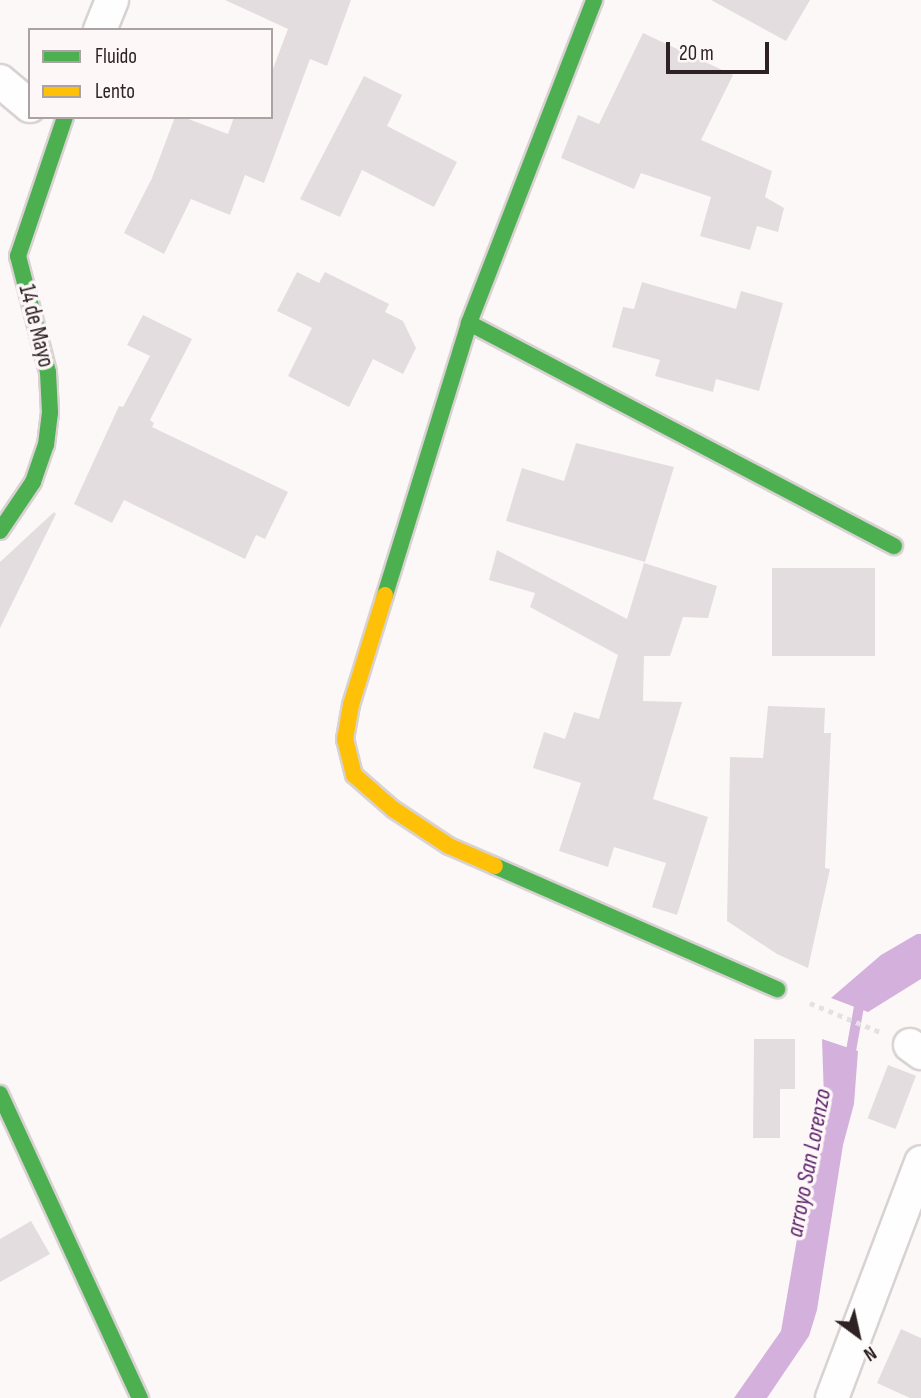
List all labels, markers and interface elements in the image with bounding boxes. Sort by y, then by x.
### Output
legend [28,28,273,119]
scale bar [669,28,772,72]
text: 20 m [679,41,714,66]
text: Fluido [95,44,137,69]
text: Lento [95,79,135,104]
street label: 14 de Mayo [12,282,60,370]
water label: arroyo San Lorenzo [781,1087,837,1239]
north arrow [823,1300,893,1370]
text: N [859,1341,880,1365]

